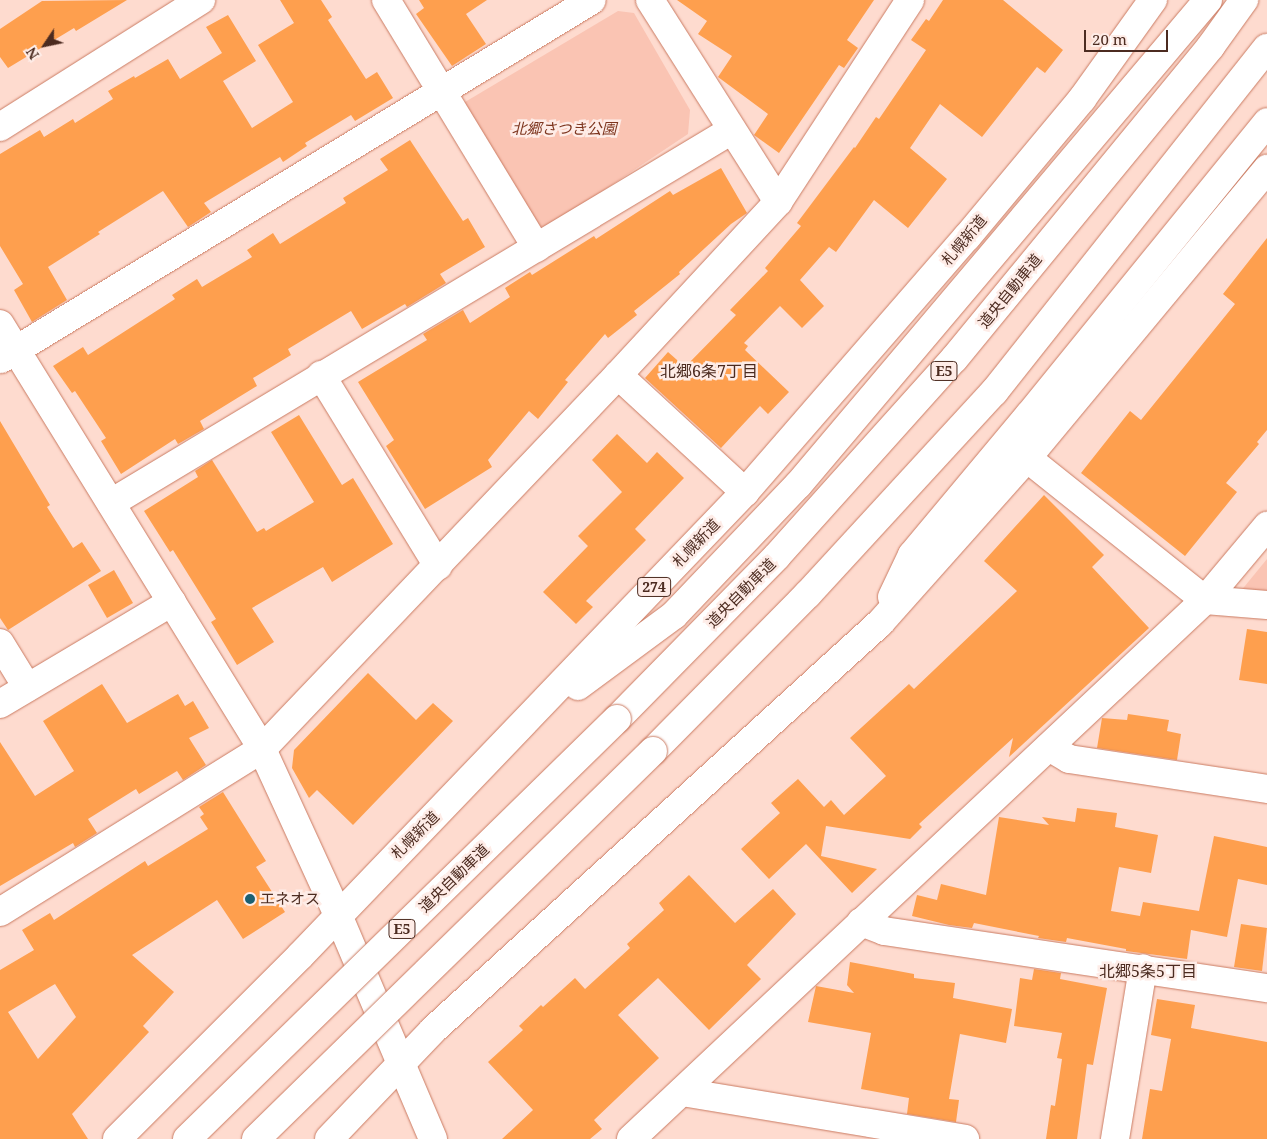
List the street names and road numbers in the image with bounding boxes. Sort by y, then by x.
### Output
street label: 札幌新道 [938,211,990,269]
street label: 道央自動車道 [975,250,1045,332]
road number: E5 [930,360,958,382]
street label: 札幌新道 [669,515,723,571]
street label: 道央自動車道 [703,555,779,631]
road number: 274 [636,576,672,598]
street label: 札幌新道 [387,807,443,863]
street label: 道央自動車道 [415,840,493,916]
road number: E5 [388,918,416,941]

